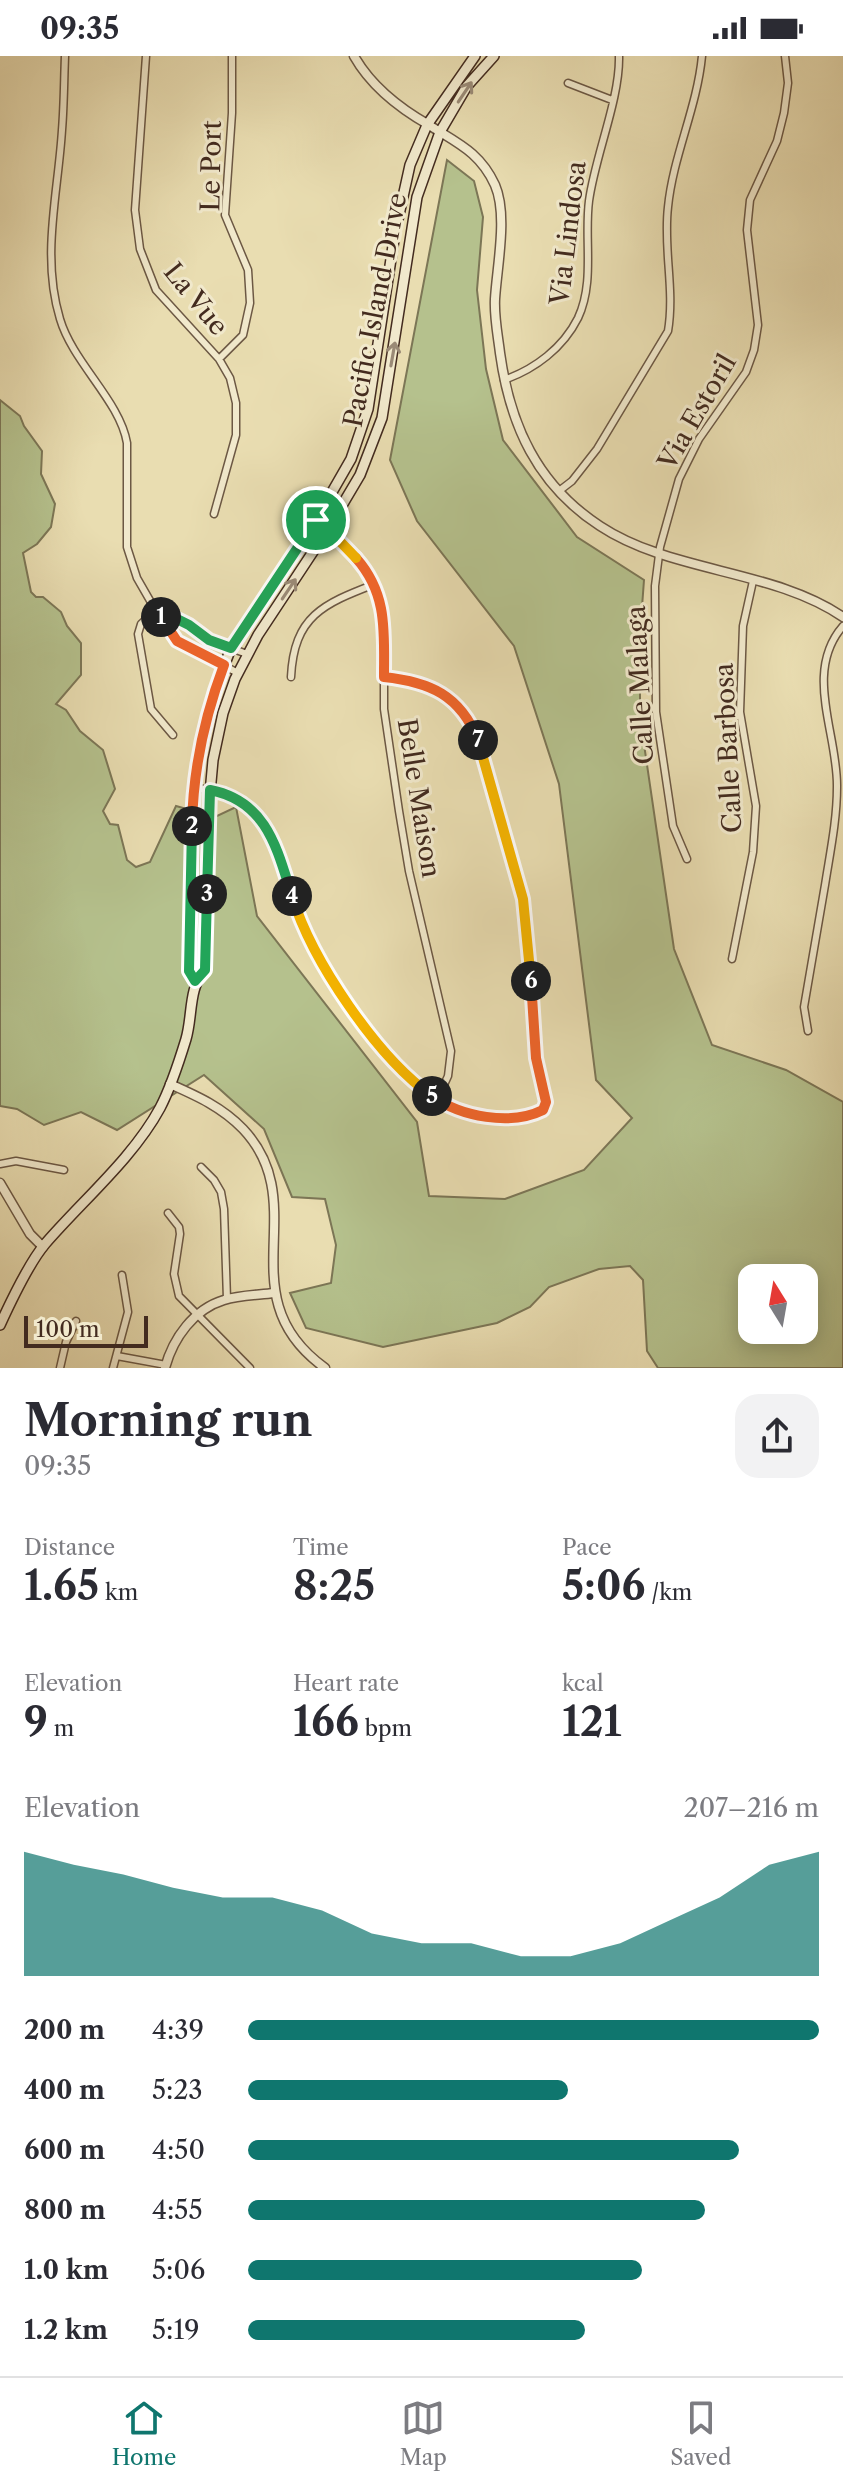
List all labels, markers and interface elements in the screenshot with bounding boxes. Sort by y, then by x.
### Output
text: 09:35 [40,10,119,47]
one-way arrow [457,81,473,104]
street label: Le Port [194,119,228,212]
street label: Via Lindosa [543,159,593,308]
street label: Pacific Island Drive [337,190,413,430]
street label: La Vue [157,256,235,342]
one-way arrow [386,342,401,367]
street label: Via Estoril [651,348,743,476]
pin [282,486,350,554]
icon: arrive [294,498,338,542]
one-way arrow [280,578,297,600]
pin: 1 [141,597,181,637]
text: 1 [156,603,166,630]
street label: Calle Malaga [620,604,660,765]
street label: Calle Barbosa [708,662,748,834]
street label: Belle Maison [391,716,447,880]
pin: 7 [458,720,498,760]
text: 7 [472,726,484,753]
pin: 2 [172,806,212,846]
text: 2 [186,812,199,839]
pin: 3 [187,874,227,914]
pin: 4 [272,876,312,916]
text: 3 [201,880,213,907]
text: 4 [285,882,299,909]
pin: 6 [511,961,551,1001]
text: 6 [524,967,538,994]
pin: 5 [412,1076,452,1116]
text: 5 [426,1082,438,1109]
north arrow [738,1264,818,1344]
map controls [738,1264,818,1344]
scale bar [24,1312,148,1348]
text: 100 m [36,1316,99,1343]
text: Morning run [24,1393,313,1447]
button: share [735,1394,819,1478]
text: 09:35 [24,1450,91,1482]
text: Distance [24,1534,115,1561]
text: Time [293,1534,349,1561]
text: Pace [562,1534,612,1561]
text: 1.65 [24,1561,99,1610]
text: 8:25 [293,1561,375,1610]
text: 5:06 [562,1561,645,1610]
text: km [99,1579,138,1606]
text: /km [645,1579,692,1606]
text: Elevation [24,1670,122,1697]
text: Heart rate [293,1670,399,1697]
text: kcal [562,1670,604,1697]
text: 9 [24,1697,48,1746]
text: 166 [293,1697,359,1746]
text: 121 [562,1697,622,1746]
text: m [48,1715,74,1742]
text: bpm [359,1715,412,1742]
text: Elevation [24,1792,140,1824]
text: 207–216 m [684,1792,819,1824]
text: 200 m [24,2014,105,2046]
text: 4:39 [152,2014,204,2046]
text: 400 m [24,2074,105,2106]
text: 5:23 [152,2074,203,2106]
text: 600 m [24,2134,105,2166]
text: 4:50 [152,2134,205,2166]
text: 800 m [24,2194,106,2226]
text: 4:55 [152,2194,203,2226]
text: 1.0 km [24,2254,109,2286]
text: 5:06 [152,2254,205,2286]
text: 1.2 km [24,2314,108,2346]
text: 5:19 [152,2314,200,2346]
tab: Home [112,2396,176,2471]
tab: Map [400,2396,447,2471]
tab: Saved [670,2396,731,2471]

